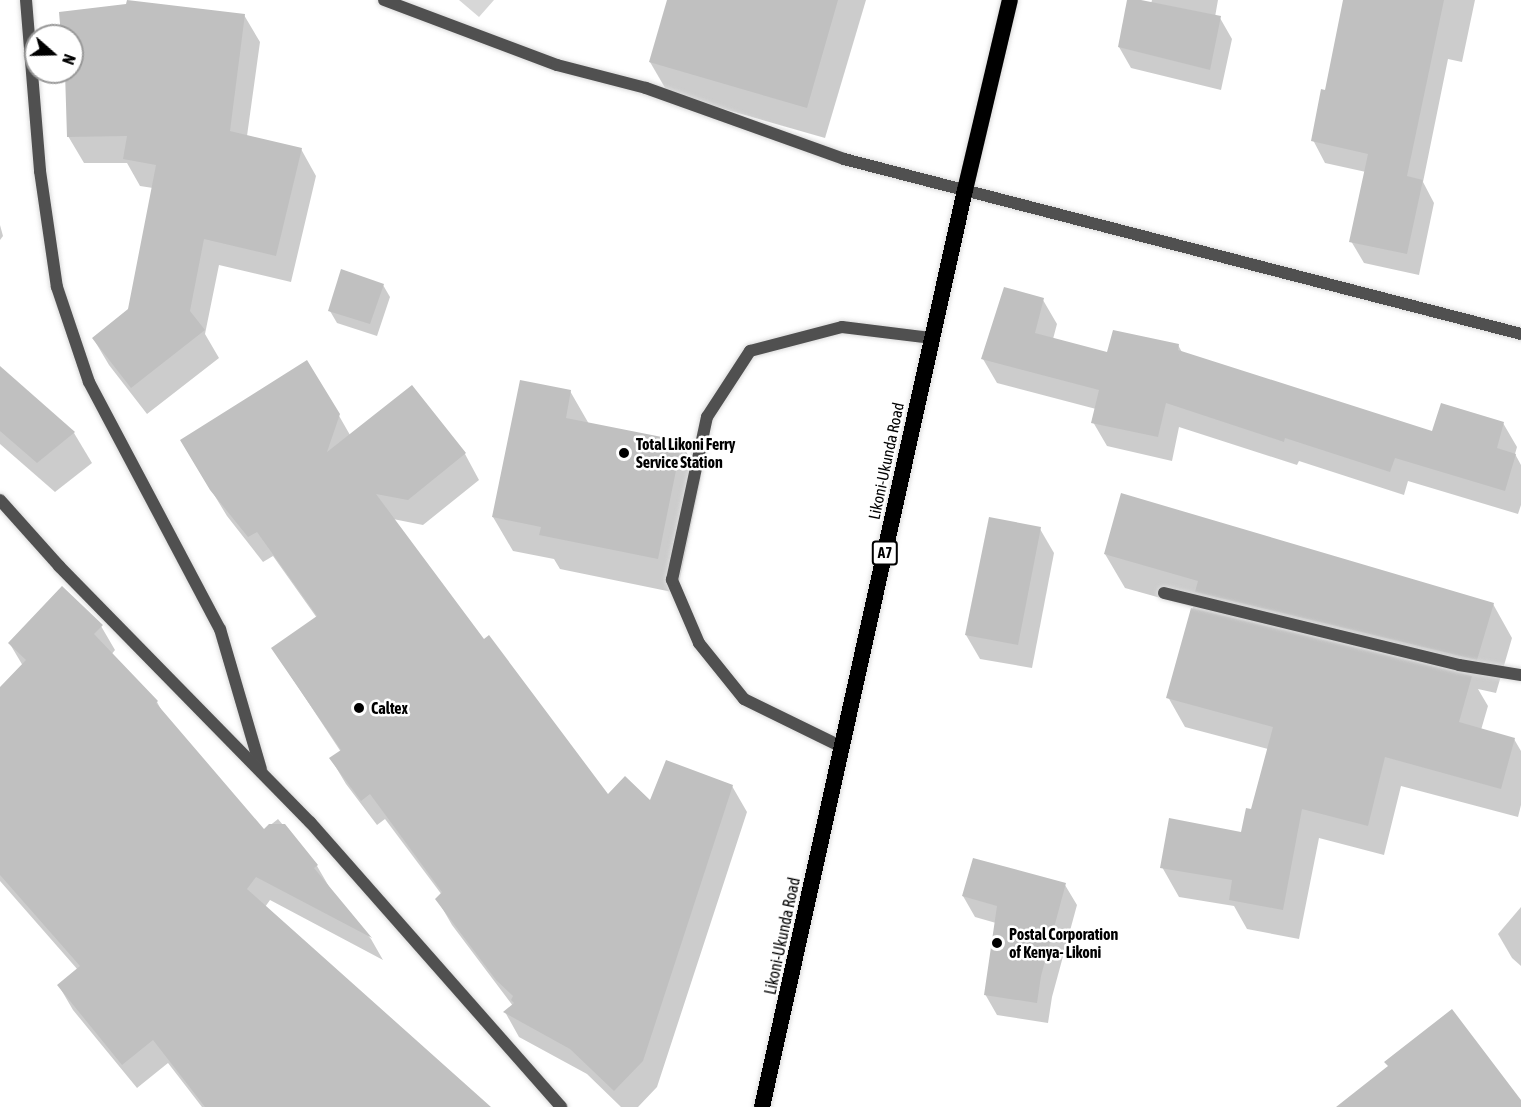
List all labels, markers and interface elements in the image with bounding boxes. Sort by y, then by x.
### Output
north arrow [24,24,84,84]
text: N [59,52,79,67]
street label: Likoni-Ukunda Road [864,401,908,521]
place label: Total Likoni Ferry Service Station [636,434,735,472]
marker: Total Likoni Ferry Service Station [617,446,631,460]
road number: A7 [872,541,898,565]
place label: Caltex [371,698,408,718]
marker: Caltex [352,701,366,715]
street label: Likoni-Ukunda Road [760,876,804,996]
place label: Postal Corporation of Kenya- Likoni [1009,924,1118,962]
marker: Postal Corporation of Kenya- Likoni [990,936,1004,950]

